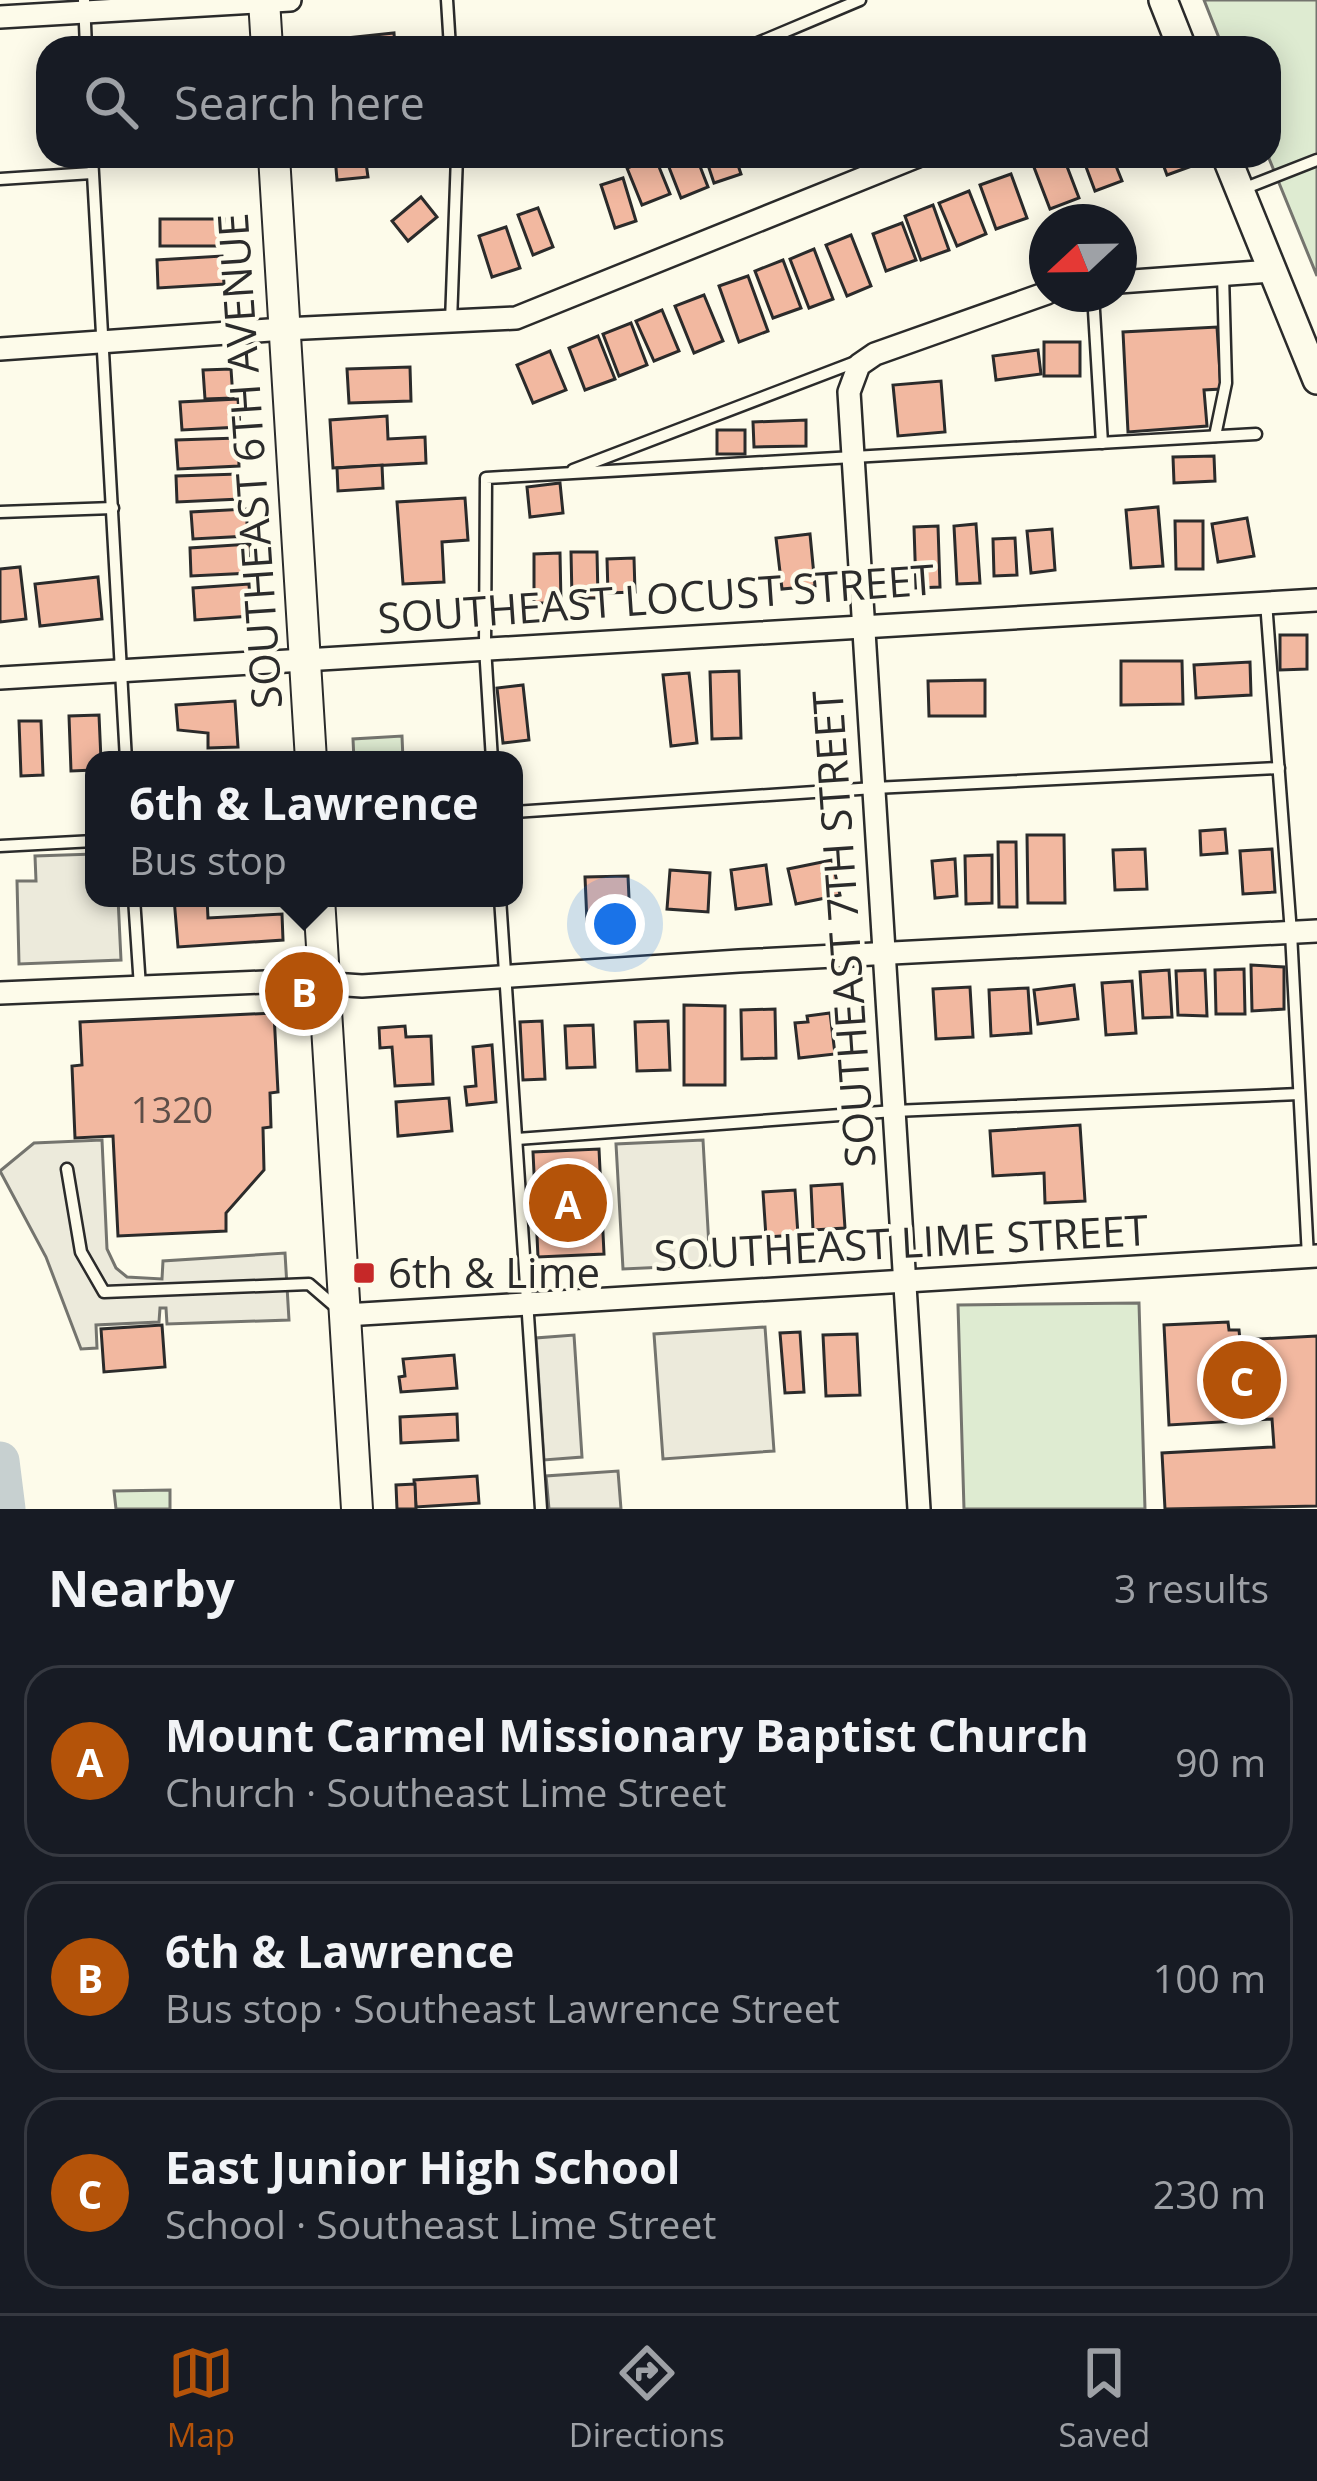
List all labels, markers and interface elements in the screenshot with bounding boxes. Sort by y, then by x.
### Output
search box [36,36,1281,168]
icon: search [78,69,144,135]
text: Search here [174,72,425,133]
north arrow [1029,204,1137,312]
street label: SOUTHEAST 6TH AVENUE [203,211,294,711]
street label: SOUTHEAST LOCUST STREET [376,550,936,645]
street label: SOUTHEAST 7TH STREET [797,689,888,1170]
popup [85,751,523,907]
text: 6th & Lawrence [129,772,479,833]
text: Bus stop [129,833,287,886]
your location [585,894,645,954]
pin: B [265,946,343,1036]
house number: 1320 [131,1085,213,1134]
pin: A [529,1158,607,1248]
street label: SOUTHEAST LIME STREET [652,1200,1150,1283]
place label: 6th & Lime [388,1243,600,1300]
marker: 6th & Lime [351,1260,377,1286]
pin: C [1203,1335,1281,1425]
text: Nearby [48,1552,235,1622]
text: 3 results [1114,1561,1269,1614]
text: Mount Carmel Missionary Baptist Church [165,1704,1089,1765]
text: A [77,1735,103,1788]
text: 90 m [1175,1735,1266,1788]
text: Church · Southeast Lime Street [165,1765,726,1818]
text: 6th & Lawrence [165,1920,514,1981]
text: B [77,1951,103,2004]
text: 100 m [1153,1951,1266,2004]
text: Bus stop · Southeast Lawrence Street [165,1981,840,2034]
text: East Junior High School [165,2136,681,2197]
text: C [78,2167,102,2220]
text: 230 m [1153,2167,1266,2220]
text: School · Southeast Lime Street [165,2197,716,2250]
tab: Map [167,2340,235,2457]
tab: Directions [569,2340,725,2457]
tab: Saved [1058,2340,1150,2457]

